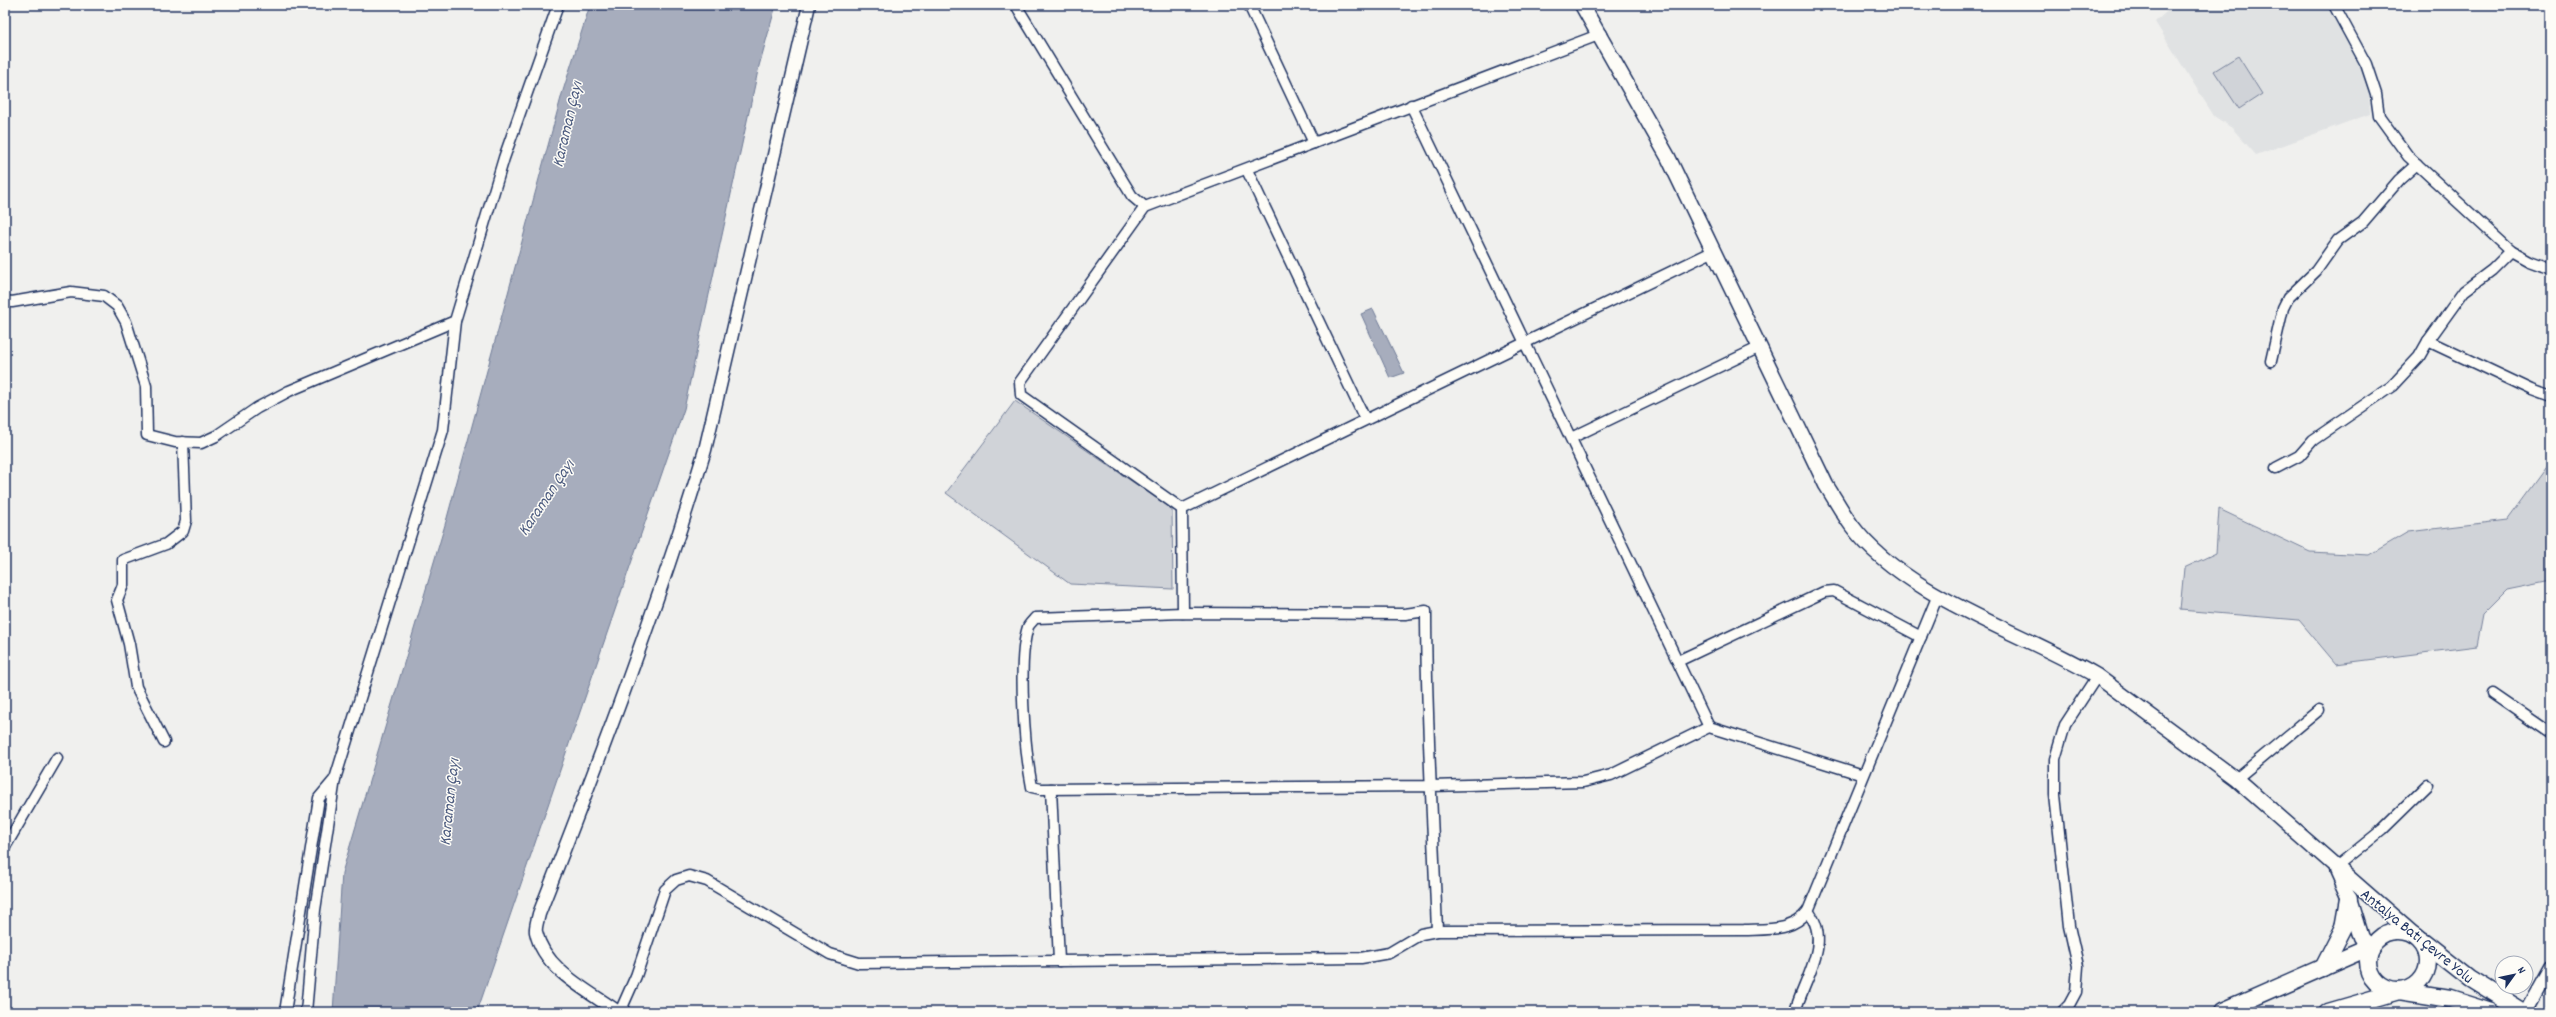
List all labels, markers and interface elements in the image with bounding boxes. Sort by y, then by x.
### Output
water label: Karaman Çayı [547,78,591,170]
water label: Karaman Çayı [513,454,583,542]
water label: Karaman Çayı [434,756,468,847]
street label: Antalya Batı Çevre Yolu [2355,884,2478,990]
north arrow [2494,955,2534,995]
text: N [2513,964,2529,978]

